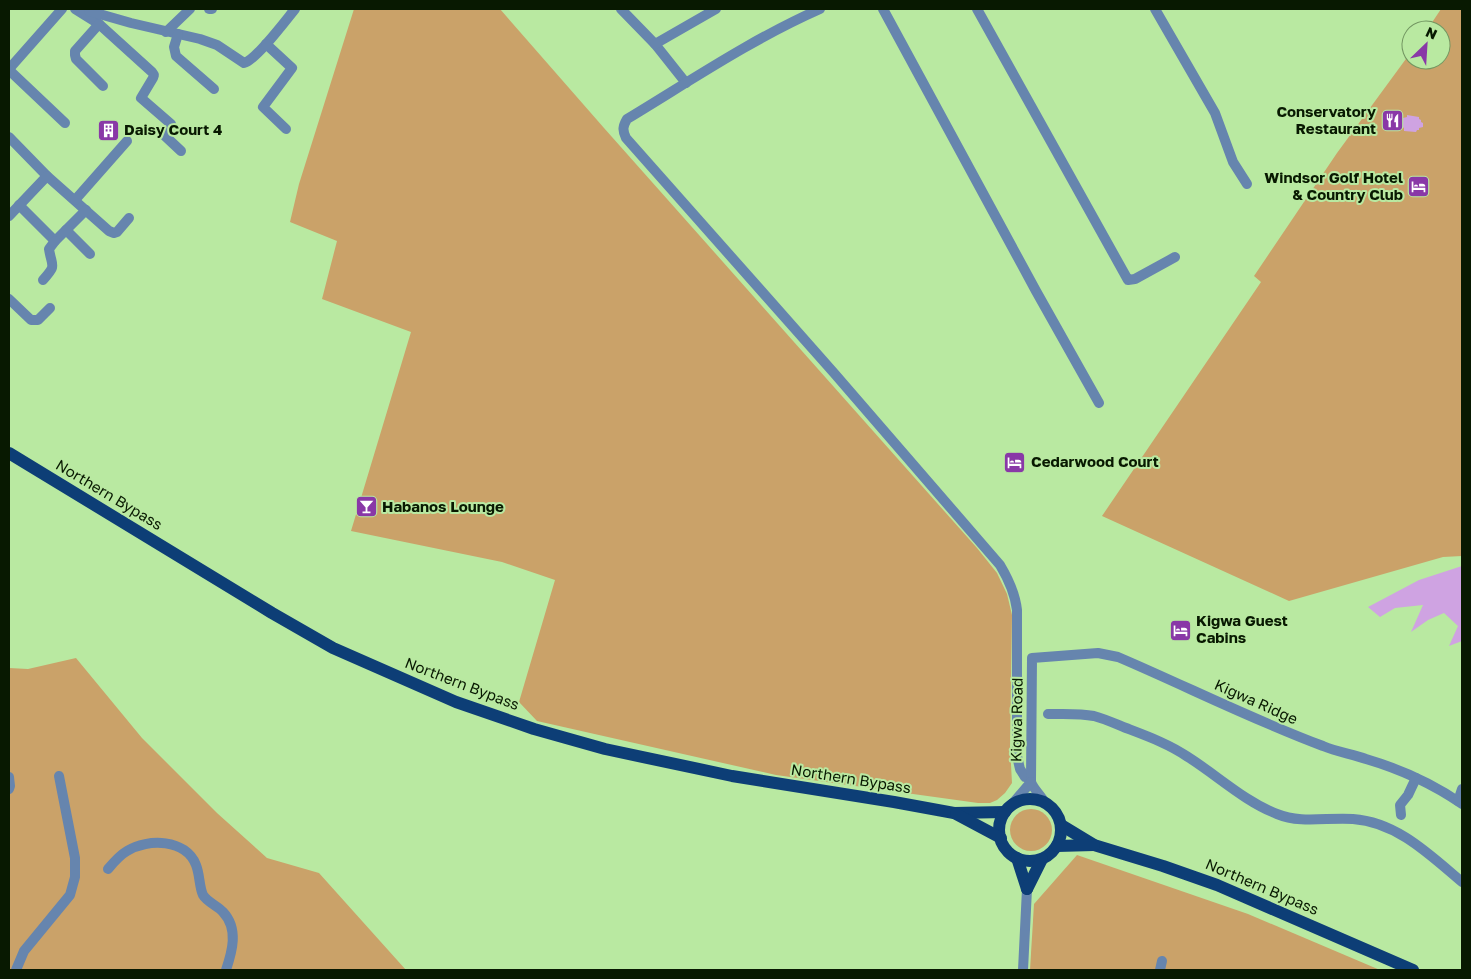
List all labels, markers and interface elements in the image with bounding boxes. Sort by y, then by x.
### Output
north arrow [1401,20,1451,70]
text: N [1423,23,1440,43]
place label: Conservatory Restaurant [1276,102,1376,137]
restaurant icon: Conservatory Restaurant [1380,109,1404,133]
building icon: Daisy Court 4 [96,118,120,142]
place label: Daisy Court 4 [124,120,222,138]
place label: Windsor Golf Hotel & Country Club [1264,168,1403,203]
hotel icon: Windsor Golf Hotel & Country Club [1407,175,1431,199]
hotel icon: Cedarwood Court [1003,450,1027,474]
place label: Cedarwood Court [1031,452,1159,470]
street label: Northern Bypass [53,455,166,533]
bar icon: Habanos Lounge [354,495,378,519]
place label: Habanos Lounge [382,497,504,515]
place label: Kigwa Guest Cabins [1196,611,1288,646]
hotel icon: Kigwa Guest Cabins [1168,618,1192,642]
street label: Northern Bypass [403,653,522,713]
street label: Kigwa Ridge [1212,675,1301,728]
street label: Kigwa Road [1006,678,1026,762]
street label: Northern Bypass [790,760,912,796]
street label: Northern Bypass [1203,854,1322,918]

